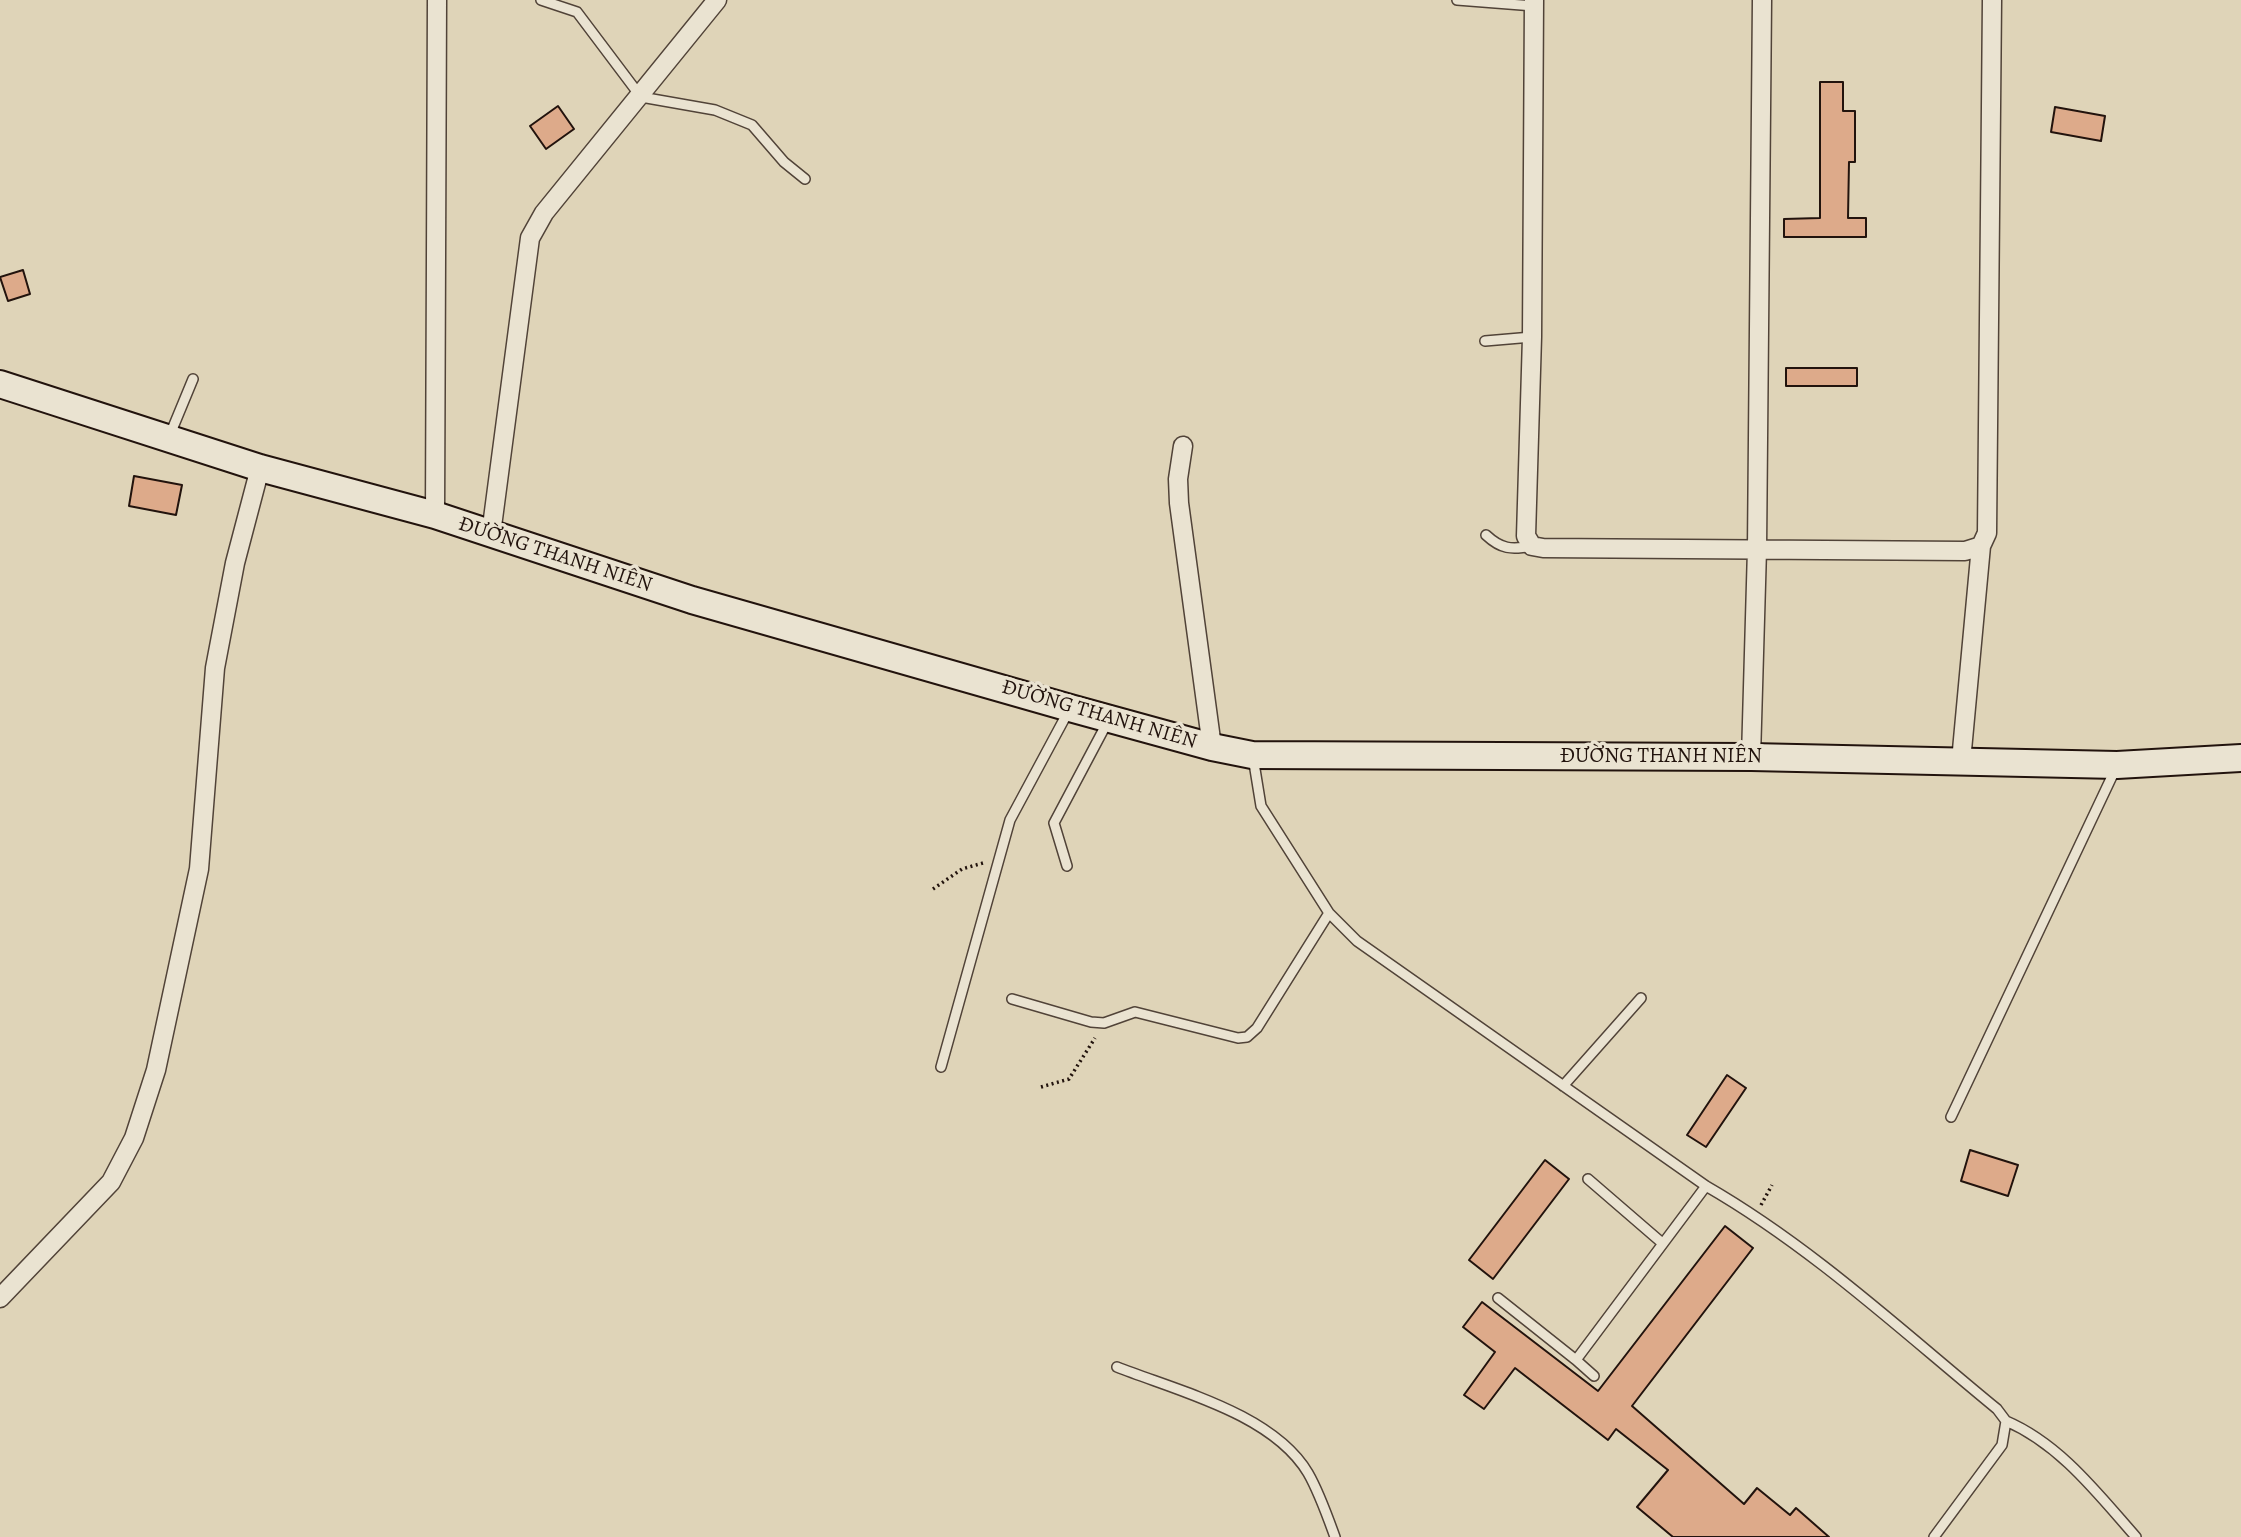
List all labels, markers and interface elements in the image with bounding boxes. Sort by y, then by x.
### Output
street label: ĐƯỜNG THANH NIÊN [455,512,655,598]
street label: ĐƯỜNG THANH NIÊN [998,675,1200,755]
street label: ĐƯỜNG THANH NIÊN [1560,744,1762,770]

